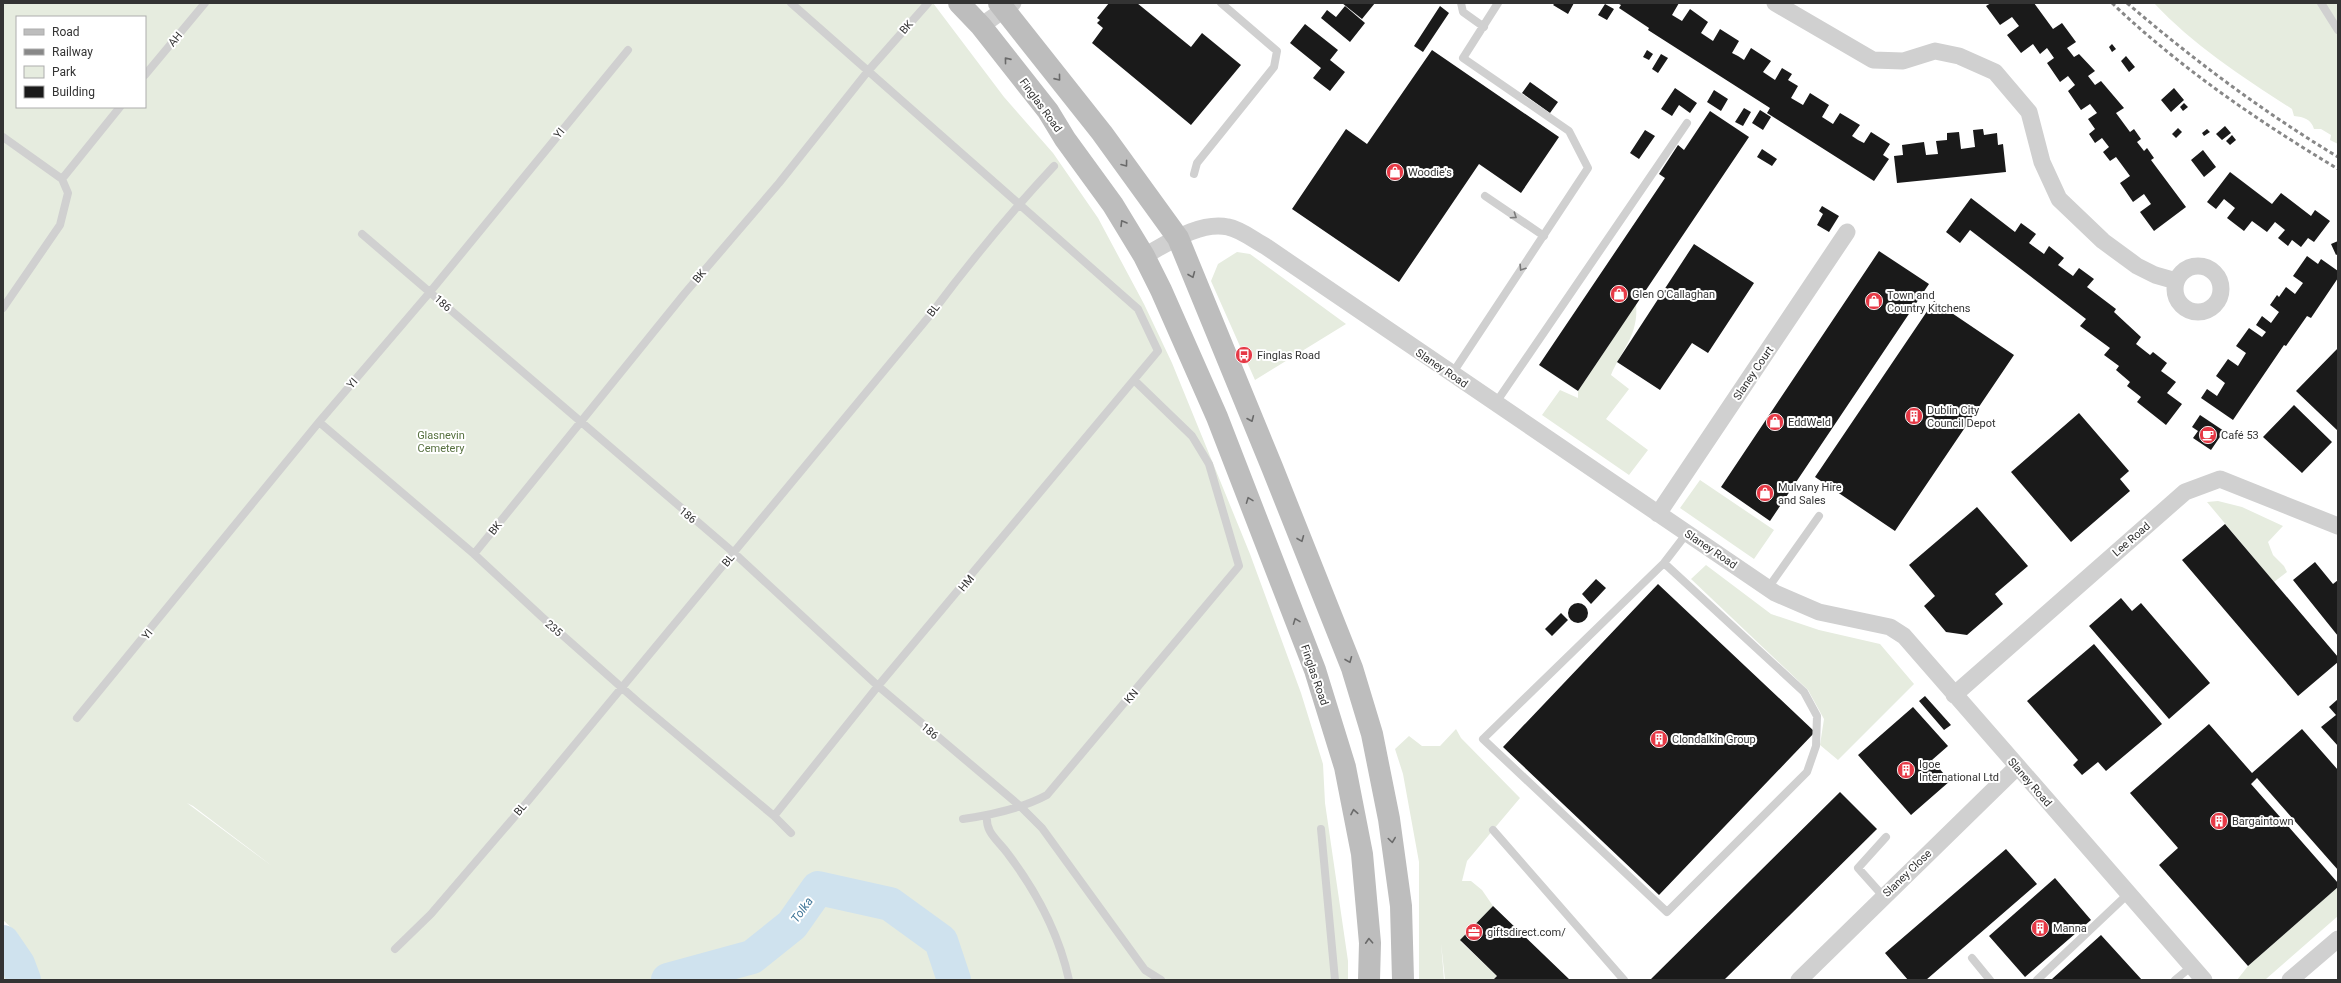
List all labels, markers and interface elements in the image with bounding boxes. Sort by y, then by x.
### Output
legend [16,16,146,108]
street label: BK [897,18,916,37]
text: Road [52,25,80,39]
street label: AH [166,29,185,49]
text: Railway [52,45,93,59]
one-way arrow [1005,58,1012,65]
text: Park [52,65,77,79]
one-way arrow [1053,73,1060,80]
street label: Finglas Road [1017,76,1064,135]
text: Building [52,85,95,99]
street label: YI [551,125,567,141]
one-way arrow [1120,160,1127,167]
shop icon: Woodie's [1385,162,1405,182]
place label: Woodie's [1408,166,1452,179]
one-way arrow [1510,211,1517,219]
one-way arrow [1121,220,1128,227]
one-way arrow [1520,264,1527,271]
street label: BK [690,267,709,286]
one-way arrow [1188,271,1196,278]
shop icon: Glen O'Callaghan [1609,284,1629,304]
place label: Glen O'Callaghan [1632,288,1715,301]
place label: Town and Country Kitchens [1887,289,1971,315]
shop icon: Town and Country Kitchens [1864,291,1884,311]
street label: 186 [431,292,454,314]
street label: BL [924,301,942,319]
street label: Slaney Court [1731,344,1776,403]
bus stop icon: Finglas Road [1234,345,1254,365]
street label: Slaney Road [1413,346,1470,391]
place label: Finglas Road [1257,349,1320,362]
street label: YI [344,375,360,391]
place label: Dublin City Council Depot [1927,404,1996,430]
building icon: Dublin City Council Depot [1904,406,1924,426]
shop icon: EddWeld [1765,412,1785,432]
one-way arrow [1247,415,1255,422]
place label: EddWeld [1788,416,1831,429]
cafe icon: Café 53 [2198,425,2218,445]
park label: Glasnevin Cemetery [417,429,465,455]
place label: Café 53 [2221,429,2259,442]
place label: Mulvany Hire and Sales [1778,481,1842,507]
shop icon: Mulvany Hire and Sales [1755,483,1775,503]
one-way arrow [1246,496,1254,503]
street label: 186 [676,504,699,526]
street label: BK [486,519,505,538]
street label: Lee Road [2110,520,2153,559]
street label: Slaney Road [1682,527,1739,572]
one-way arrow [1297,535,1305,542]
street label: BL [719,551,738,569]
street label: HM [956,572,977,594]
street label: 235 [542,617,565,639]
one-way arrow [1293,618,1301,625]
street label: YI [139,626,155,642]
street label: Finglas Road [1298,643,1331,707]
one-way arrow [1345,656,1353,663]
street label: KN [1122,686,1141,706]
street label: 186 [918,720,941,742]
building icon: Clondalkin Group [1649,729,1669,749]
place label: Clondalkin Group [1672,733,1756,746]
street label: Slaney Road [2005,755,2054,809]
place label: Igoe International Ltd [1919,758,1999,784]
building icon: Igoe International Ltd [1896,760,1916,780]
street label: BL [511,800,530,818]
one-way arrow [1350,809,1358,815]
building icon: Bargaintown [2209,811,2229,831]
place label: Bargaintown [2232,815,2293,828]
one-way arrow [1387,837,1396,843]
street label: Slaney Close [1880,847,1934,900]
water label: Tolka [788,895,816,925]
building icon: Manna [2030,918,2050,938]
office icon: giftsdirect.com/ [1464,922,1484,942]
place label: Manna [2053,922,2087,935]
place label: giftsdirect.com/ [1487,926,1566,939]
one-way arrow [1365,938,1374,944]

